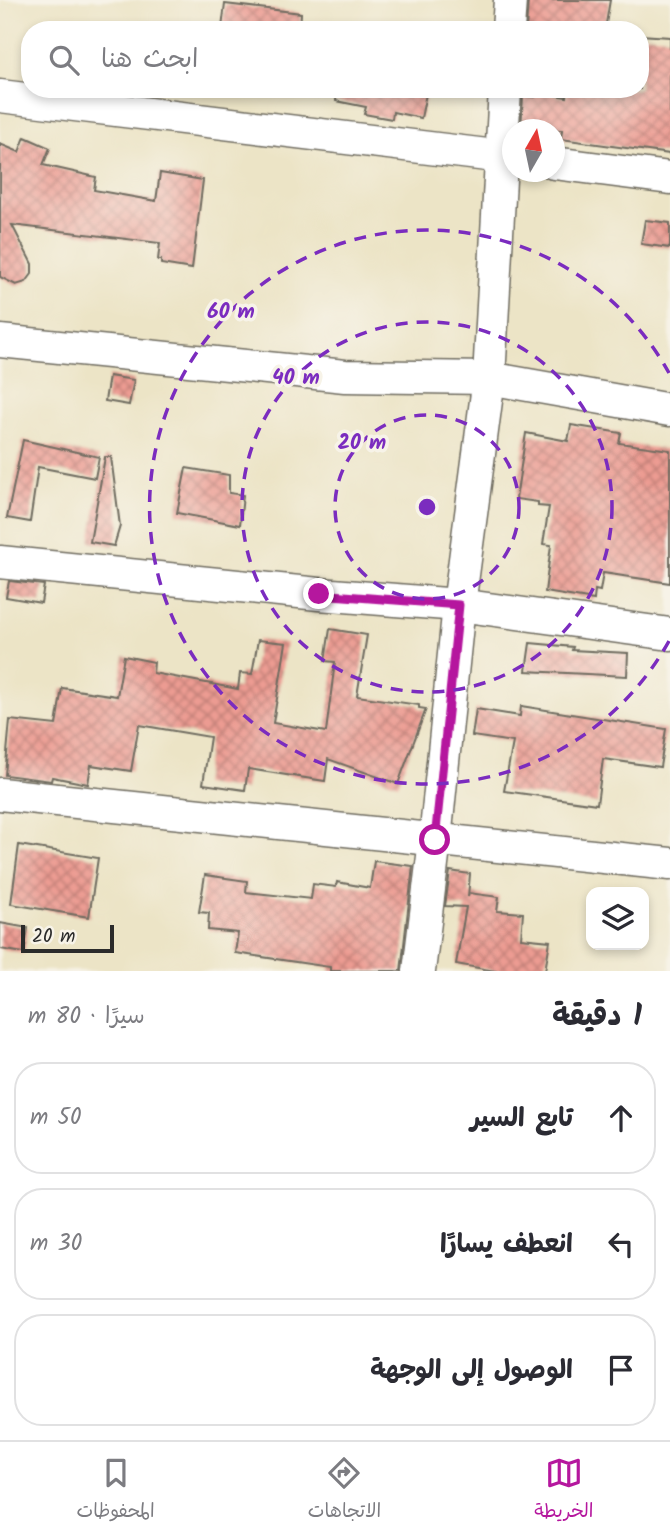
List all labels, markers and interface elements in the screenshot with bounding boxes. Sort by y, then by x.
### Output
search box [21,21,649,98]
text: ابحث هنا [101,39,198,81]
icon: search [45,41,83,79]
north arrow [502,119,565,182]
text: 60 m [207,296,255,329]
text: 40 m [272,362,320,395]
text: 20 m [338,427,386,460]
centre of rings [415,495,439,519]
route end [303,578,334,609]
route start [419,824,450,855]
map controls [586,887,649,950]
button: layers [586,887,649,950]
scale bar [21,922,114,954]
text: 20 m [32,922,75,952]
text: 1 دقيقة [552,993,642,1041]
text: سيرًا · 80 m [28,999,145,1035]
text: تابع السير [470,1098,573,1140]
icon: ahead [602,1099,640,1137]
text: 50 m [30,1100,81,1136]
text: انعطف يسارًا [440,1224,573,1266]
icon: left [602,1225,640,1263]
text: 30 m [30,1226,82,1262]
text: الوصول إلى الوجهة [370,1350,573,1392]
icon: arrive [602,1351,640,1389]
tab: المحفوظات [77,1454,155,1527]
tab: الاتجاهات [308,1454,381,1527]
tab: الخريطة [534,1454,593,1527]

